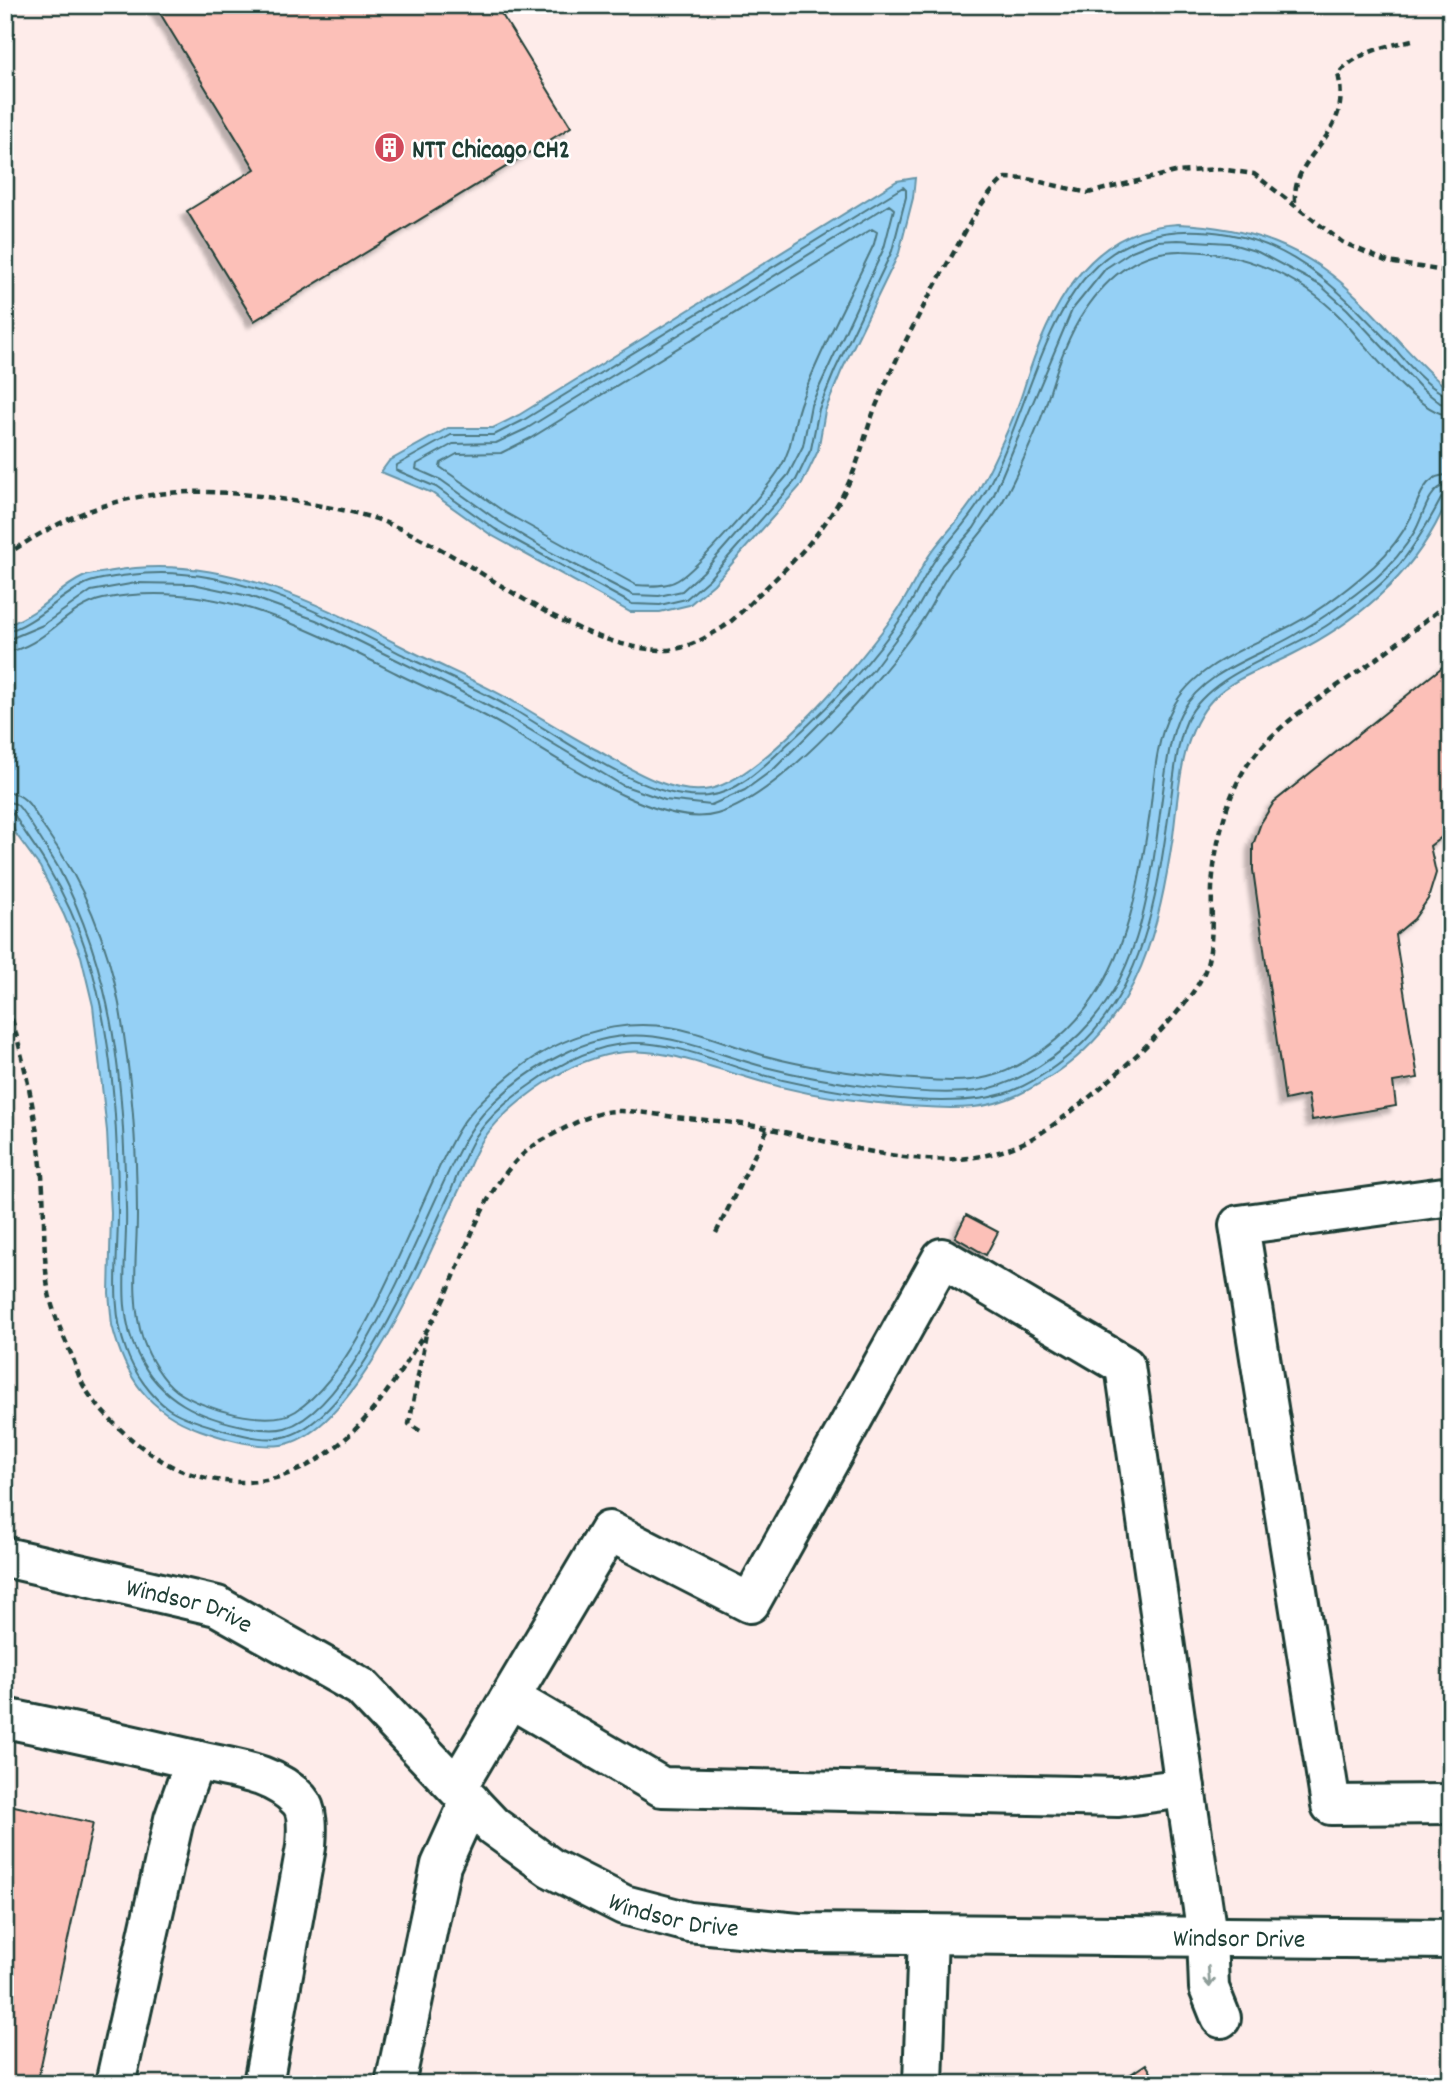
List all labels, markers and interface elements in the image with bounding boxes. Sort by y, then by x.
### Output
building icon: NTT Chicago CH2 [372,131,406,165]
place label: NTT Chicago CH2 [412,133,570,170]
street label: Windsor Drive [122,1571,259,1645]
street label: Windsor Drive [601,1885,740,1949]
street label: Windsor Drive [1173,1921,1306,1960]
one-way arrow [1203,1966,1216,1988]

